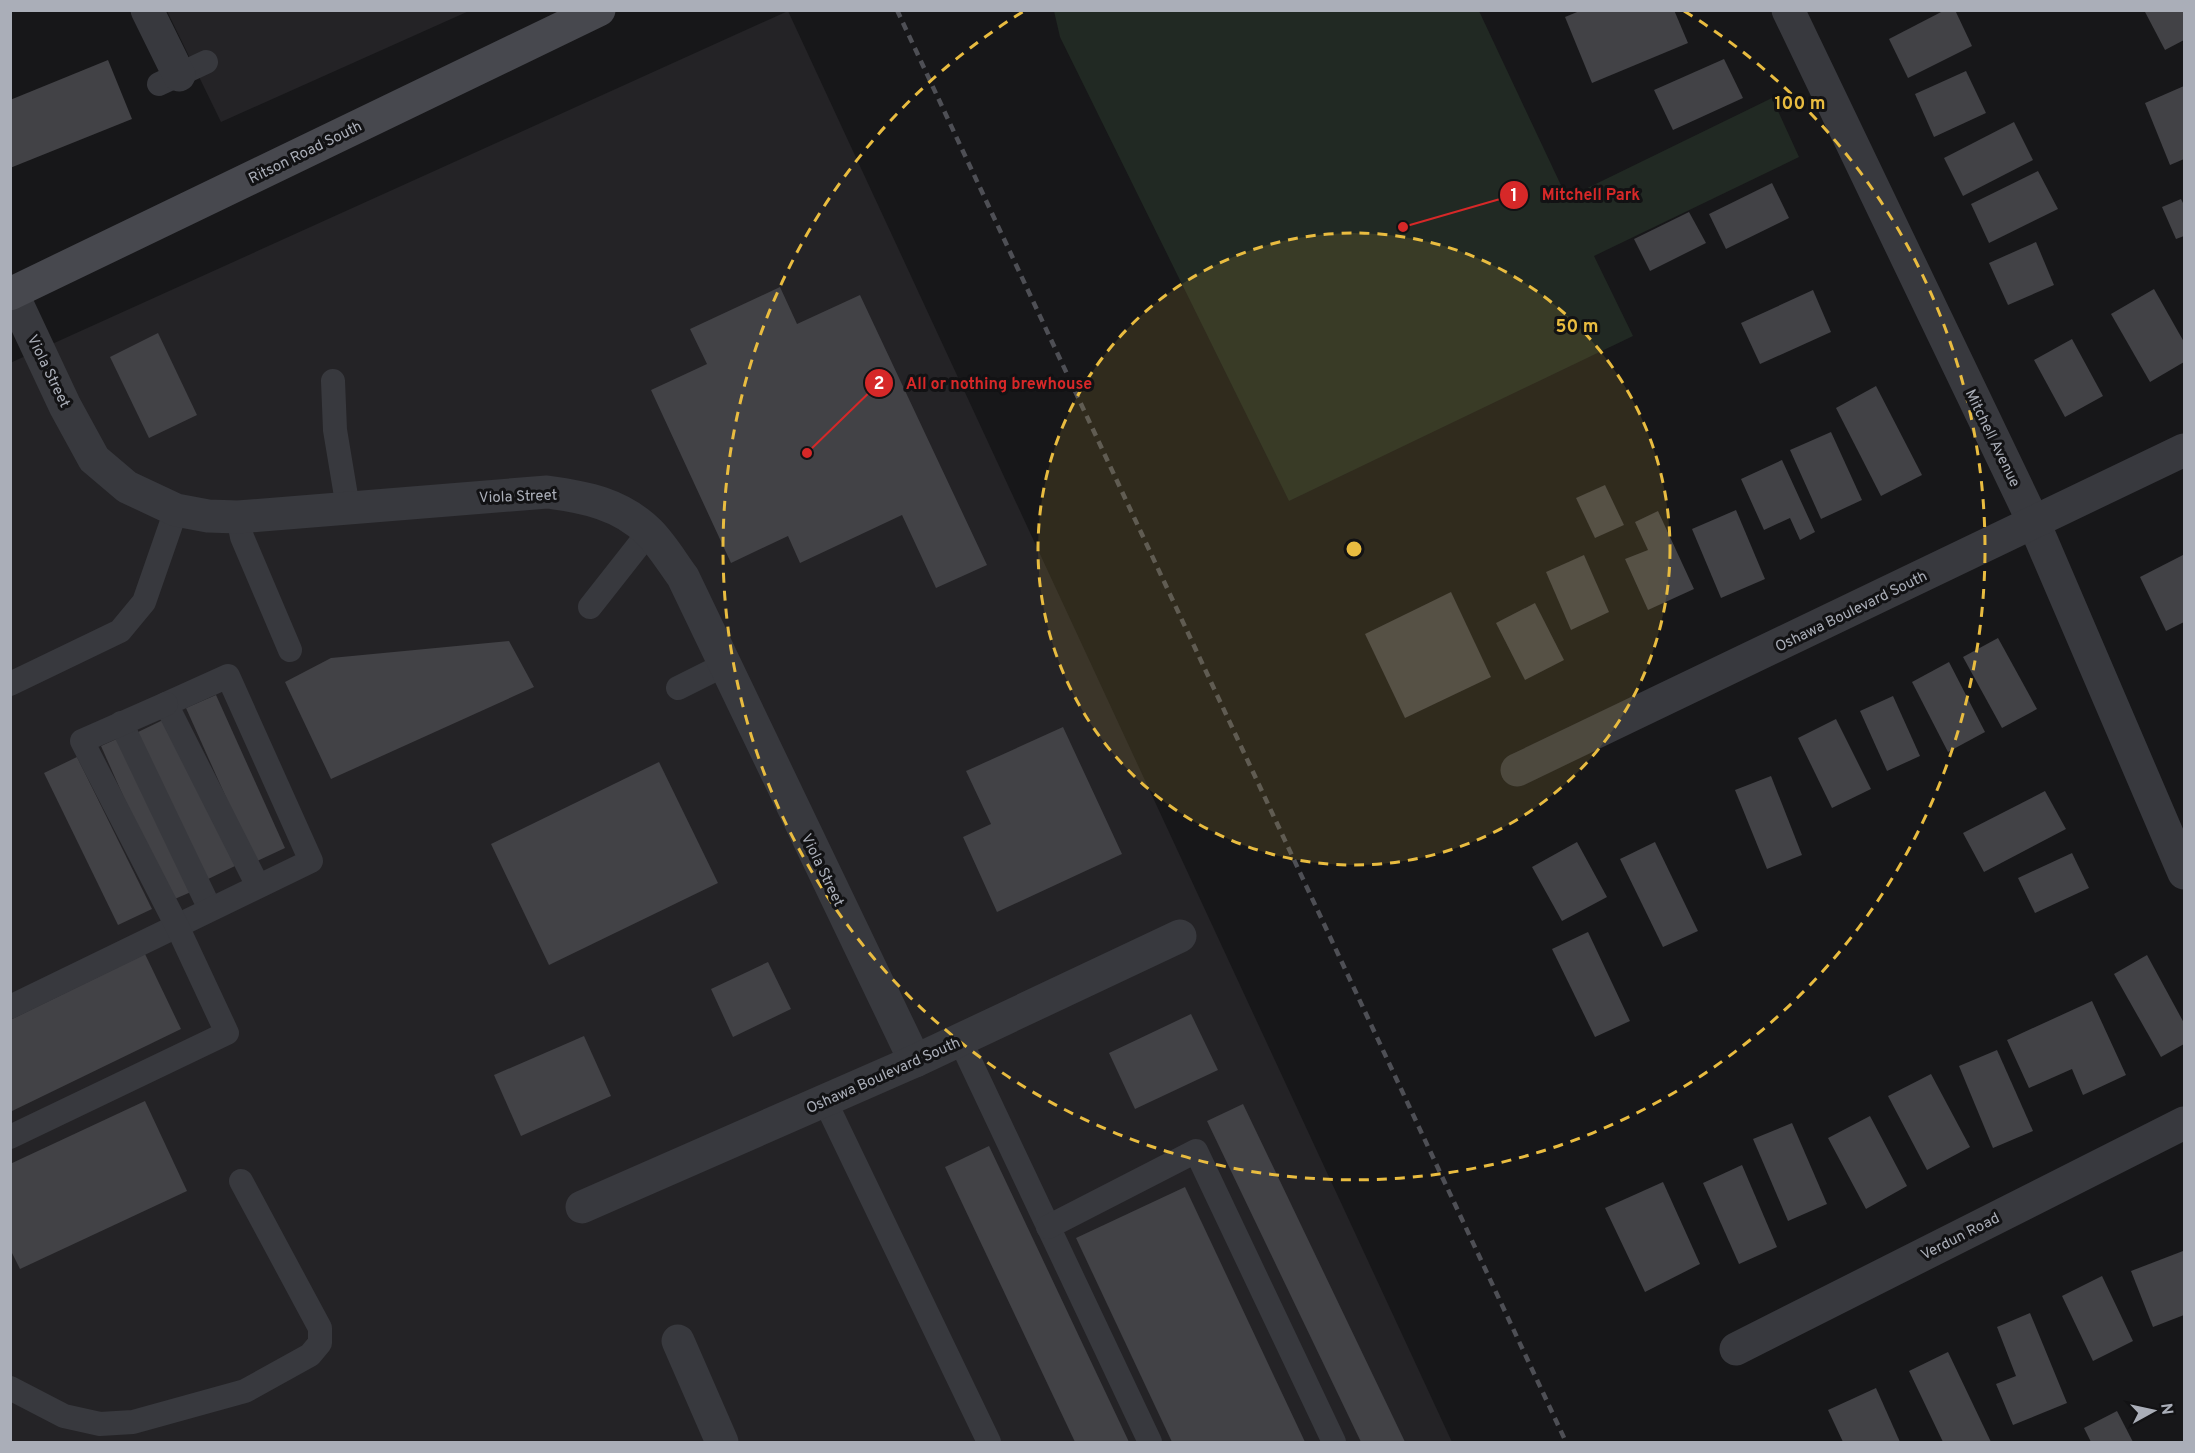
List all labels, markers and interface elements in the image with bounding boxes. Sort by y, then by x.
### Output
text: 100 m [1774,93,1826,116]
street label: Ritson Road South [246,118,366,189]
callout: Mitchell Park [1499,178,1652,212]
text: 1 [1510,185,1518,208]
text: Mitchell Park [1542,186,1640,206]
text: 50 m [1555,316,1599,339]
street label: Viola Street [22,332,73,411]
callout: All or nothing brewhouse [864,366,1105,400]
text: 2 [873,373,885,396]
text: All or nothing brewhouse [906,375,1092,395]
street label: Mitchell Avenue [1960,387,2024,491]
street label: Viola Street [478,487,558,508]
centre of rings [1344,539,1364,559]
street label: Oshawa Boulevard South [1773,567,1931,657]
street label: Viola Street [796,831,847,910]
street label: Oshawa Boulevard South [804,1034,964,1119]
street label: Verdun Road [1918,1209,2003,1265]
north arrow [2123,1381,2183,1441]
text: N [2155,1402,2177,1416]

